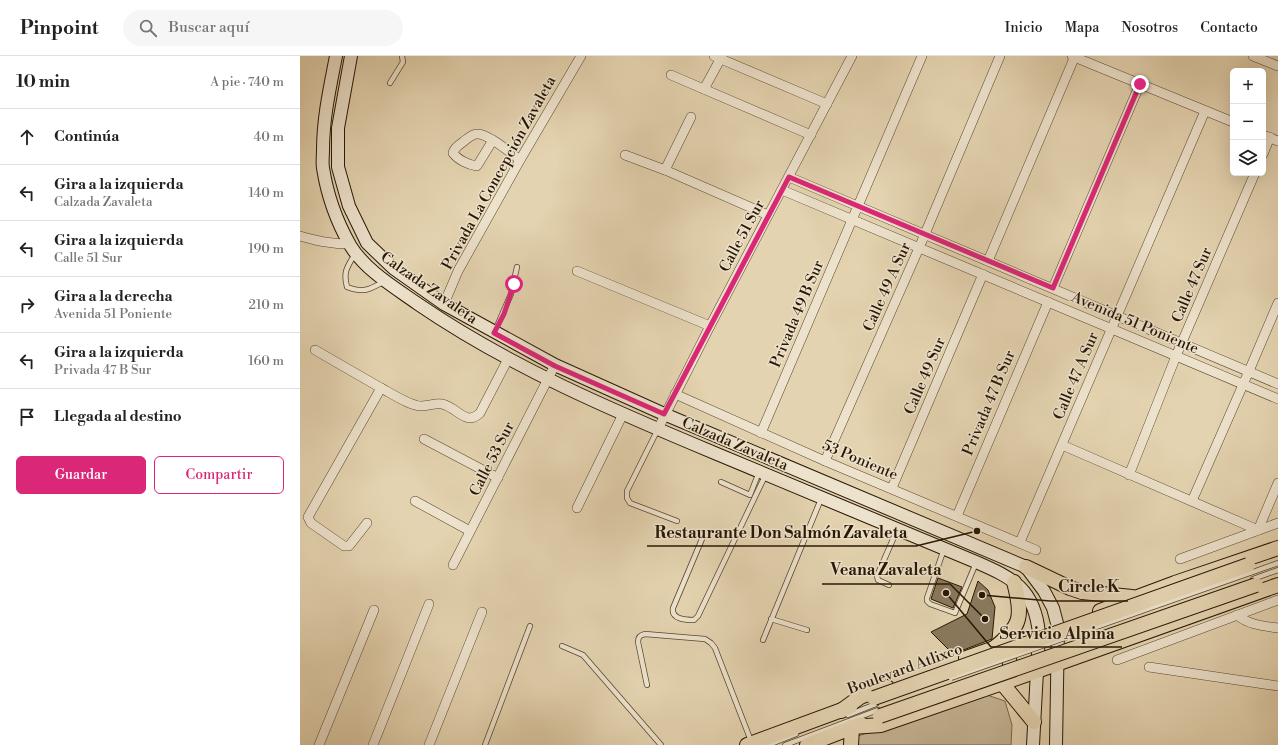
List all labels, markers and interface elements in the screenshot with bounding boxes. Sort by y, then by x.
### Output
search box [123,10,403,46]
text: Pinpoint [20,16,99,40]
icon: search [137,17,159,39]
text: Buscar aquí [169,18,249,37]
text: Inicio [1005,19,1043,37]
text: Mapa [1065,19,1099,37]
text: Nosotros [1121,19,1178,37]
text: Contacto [1200,19,1258,37]
map controls [1230,68,1266,176]
button: + [1230,68,1266,104]
text: 10 min [16,71,70,93]
street label: Privada La Concepción Zavaleta [438,72,561,273]
text: A pie · 740 m [210,74,284,90]
route end [1131,75,1149,93]
button: − [1230,104,1266,140]
icon: ahead [16,126,38,148]
text: Continúa [54,127,119,146]
text: 40 m [254,129,284,145]
button: layers [1230,140,1266,176]
text: Gira a la izquierda [54,175,184,194]
icon: left [16,182,38,204]
text: 140 m [248,185,284,201]
text: Calzada Zavaleta [54,194,153,210]
street label: Calle 51 Sur [715,196,769,275]
text: Gira a la izquierda [54,231,184,250]
icon: left [16,238,38,260]
street label: Calle 49 A Sur [859,239,915,335]
text: 190 m [248,241,284,257]
street label: Calle 47 Sur [1168,244,1217,326]
street label: Calzada Zavaleta [377,248,481,329]
text: Calle 51 Sur [54,250,122,266]
street label: Privada 49 B Sur [766,257,828,370]
route start [505,275,523,293]
text: Gira a la derecha [54,287,173,306]
street label: Avenida 51 Poniente [1068,287,1201,358]
icon: right [16,294,38,316]
text: 210 m [249,297,284,313]
text: Avenida 51 Poniente [54,306,172,322]
street label: Calle 47 A Sur [1049,329,1103,423]
street label: Calle 49 Sur [900,334,950,418]
text: Gira a la izquierda [54,343,184,362]
street label: Privada 47 B Sur [958,347,1020,458]
icon: left [16,350,38,372]
text: 160 m [248,353,284,369]
text: Privada 47 B Sur [54,362,151,378]
icon: arrive [16,406,38,428]
text: Llegada al destino [54,407,182,426]
street label: Calzada Zavaleta [679,413,791,475]
street label: Calle 53 Sur [465,418,519,499]
street label: 53 Poniente [819,436,901,484]
button: Guardar [16,456,146,494]
button: Compartir [154,456,284,494]
callout: Restaurante Don Salmón Zavaleta [647,518,916,546]
text: Restaurante Don Salmón Zavaleta [655,523,908,543]
callout: Veana Zavaleta [822,556,950,584]
text: Veana Zavaleta [829,560,942,580]
callout: Circle K [1050,573,1128,601]
text: Circle K [1058,577,1121,597]
callout: Servicio Alpina [991,619,1122,647]
text: Servicio Alpina [999,624,1115,644]
street label: Boulevard Atlixco [844,639,965,699]

